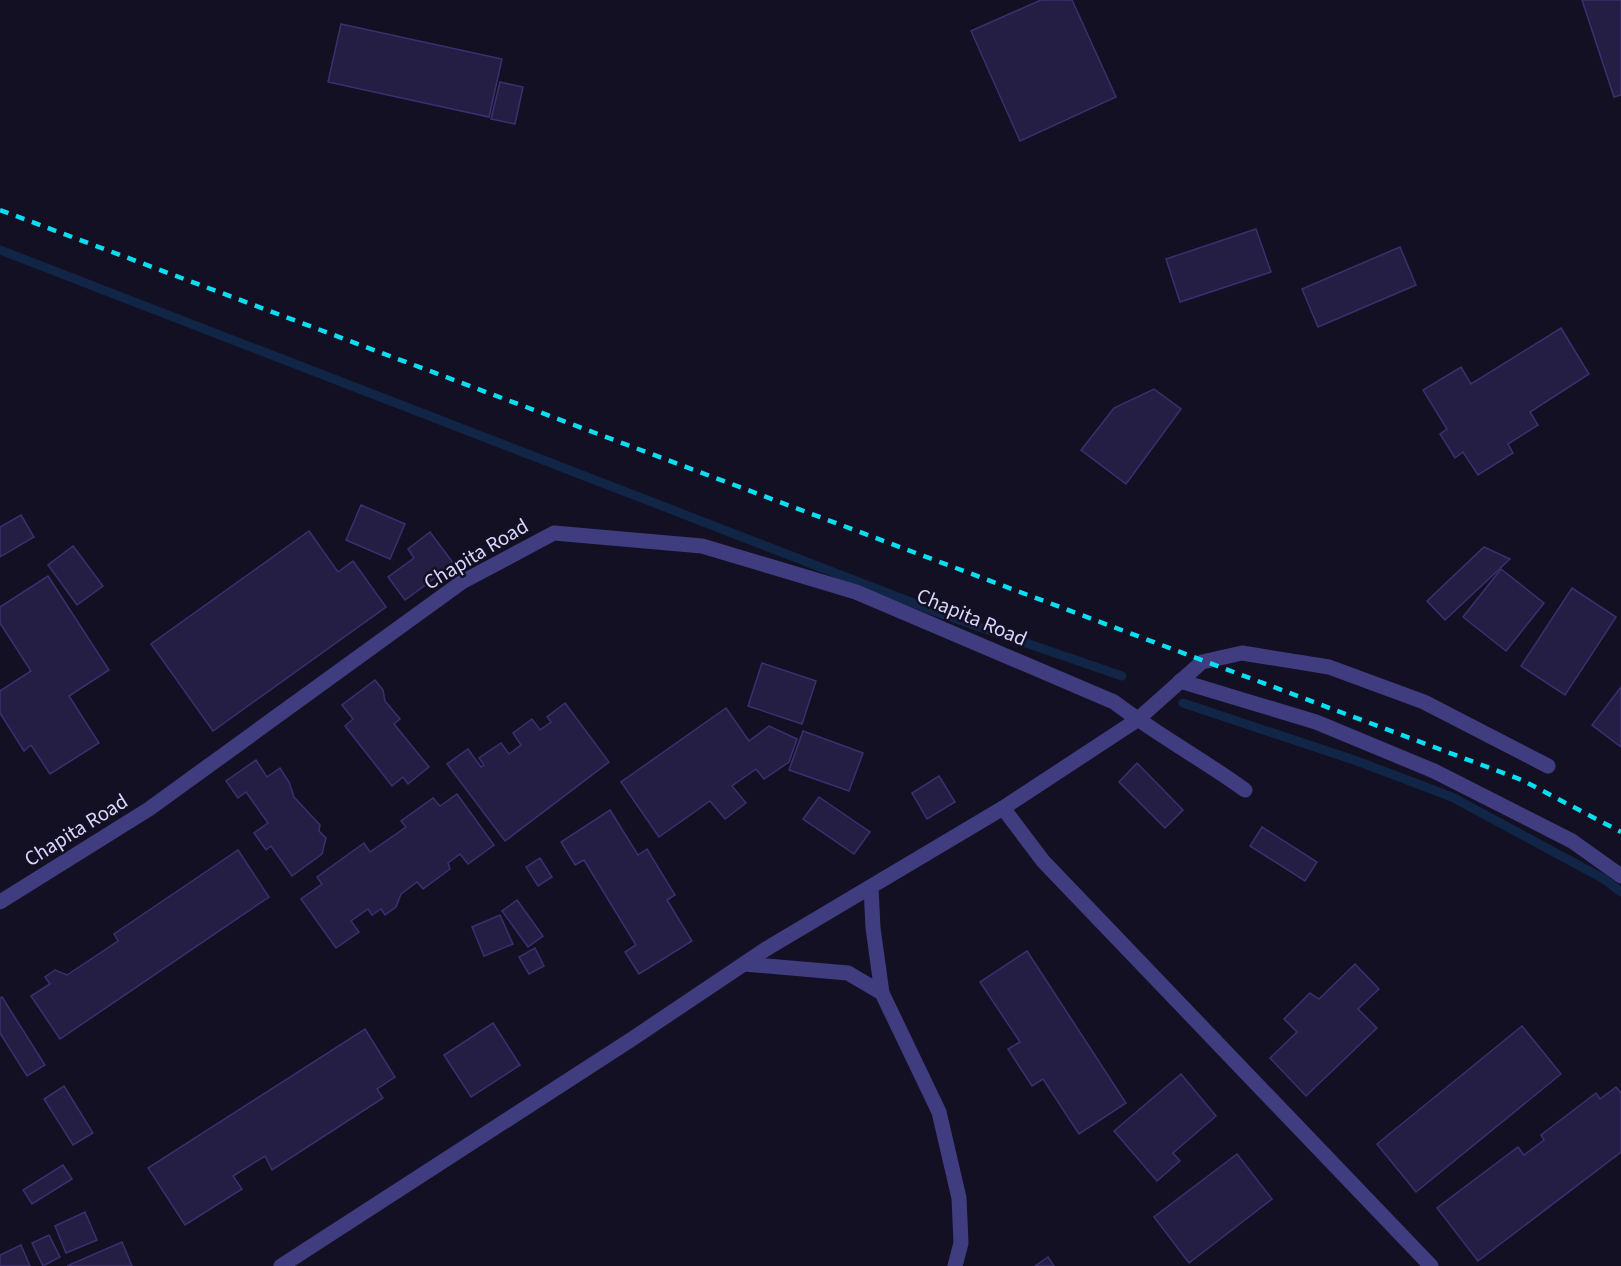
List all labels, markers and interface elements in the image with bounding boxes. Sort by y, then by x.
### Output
street label: Chapita Road [418,511,534,597]
street label: Chapita Road [912,580,1032,654]
street label: Chapita Road [18,786,134,874]

